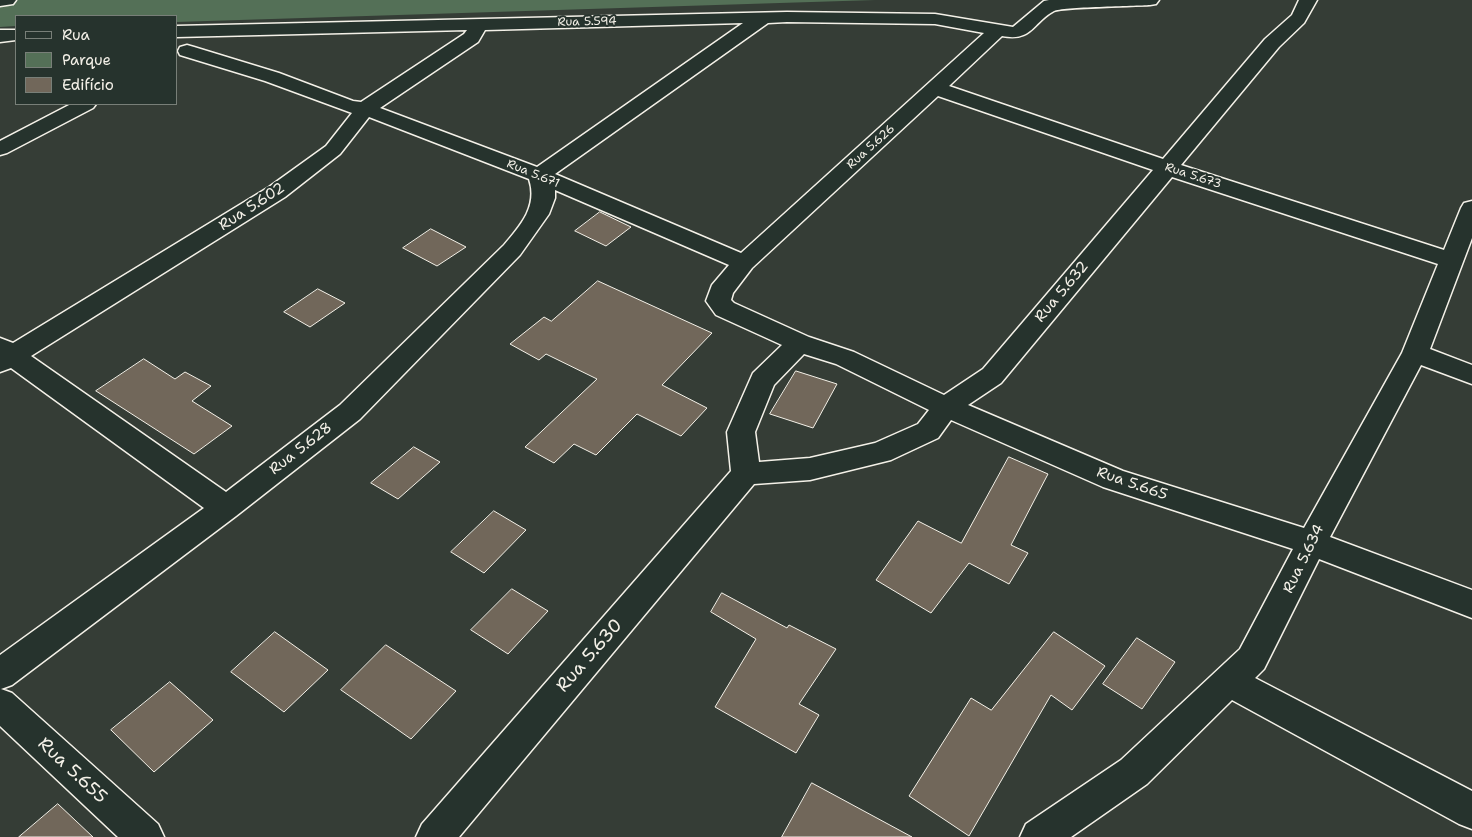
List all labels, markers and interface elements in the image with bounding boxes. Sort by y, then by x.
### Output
street label: Rua 5.594 [557,14,617,30]
legend [15,15,178,105]
text: Rua [62,25,90,45]
text: Parque [62,50,111,70]
text: Edifício [62,75,114,95]
street label: Rua 5.626 [844,122,898,172]
street label: Rua 5.671 [505,157,561,191]
street label: Rua 5.673 [1163,160,1223,192]
street label: Rua 5.602 [216,179,288,235]
street label: Rua 5.632 [1031,258,1093,326]
street label: Rua 5.628 [266,419,336,479]
street label: Rua 5.665 [1094,463,1170,505]
street label: Rua 5.634 [1280,522,1328,596]
street label: Rua 5.630 [552,615,628,697]
street label: Rua 5.655 [33,734,111,808]

